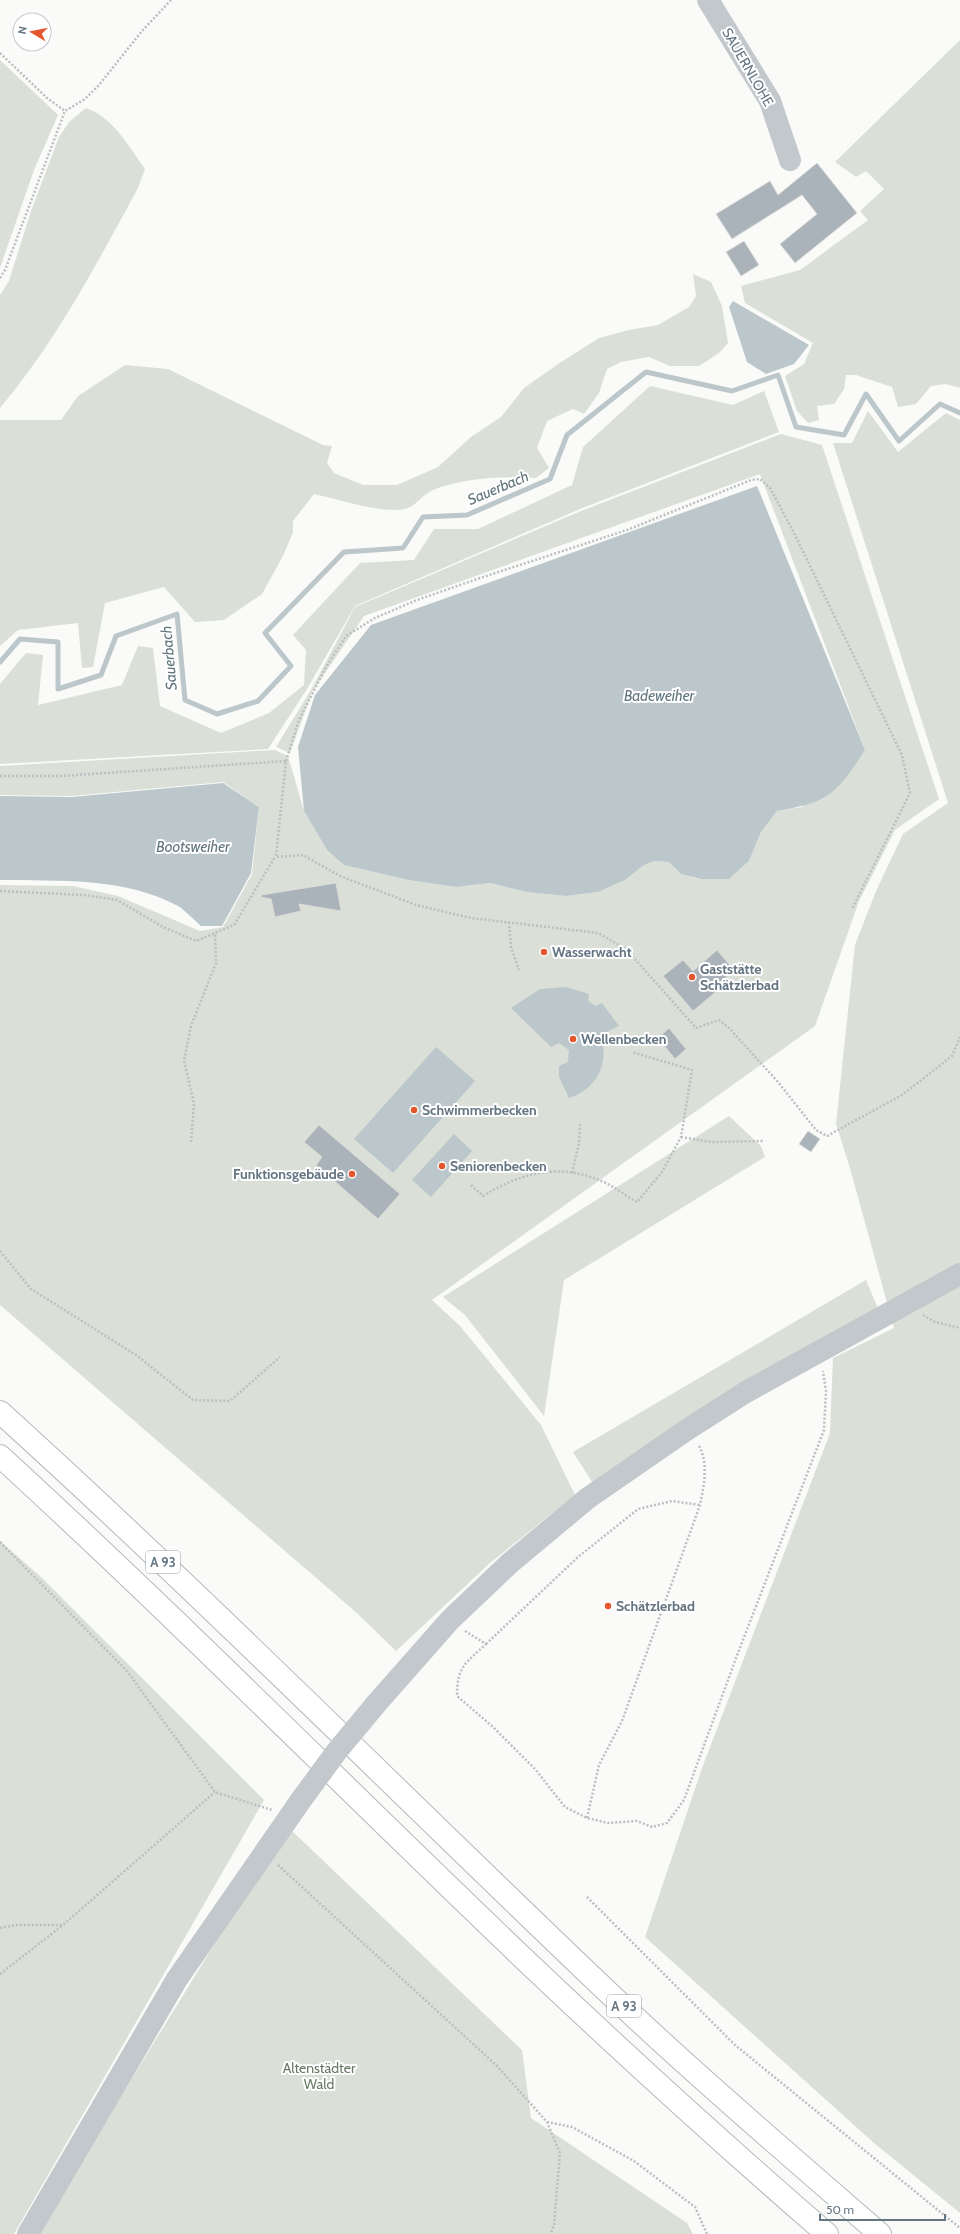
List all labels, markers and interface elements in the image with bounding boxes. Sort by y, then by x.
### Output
north arrow [12,12,52,52]
street label: SAUERNLOHE [718,24,778,110]
text: N [15,25,30,35]
water label: Sauerbach [465,467,531,509]
water label: Sauerbach [157,625,181,691]
water label: Badeweiher [624,687,696,705]
water label: Bootsweiher [156,838,231,856]
place label: Wasserwacht [552,943,632,961]
marker: Wasserwacht [539,947,549,957]
place label: Gaststätte Schätzlerbad [700,960,779,994]
marker: Gaststätte Schätzlerbad [687,972,697,982]
place label: Wellenbecken [581,1030,666,1048]
marker: Wellenbecken [568,1034,578,1044]
place label: Schwimmerbecken [422,1101,537,1119]
marker: Schwimmerbecken [409,1105,419,1115]
place label: Seniorenbecken [450,1157,547,1175]
marker: Seniorenbecken [437,1161,447,1171]
place label: Funktionsgebäude [233,1165,344,1183]
marker: Funktionsgebäude [347,1169,357,1179]
road number: A 93 [146,1551,180,1573]
place label: Schätzlerbad [616,1597,695,1615]
marker: Schätzlerbad [603,1601,613,1611]
road number: A 93 [607,1995,641,2017]
park label: Altenstädter Wald [283,2059,356,2093]
scale bar [820,2196,945,2222]
text: 50 m [826,2202,854,2217]

